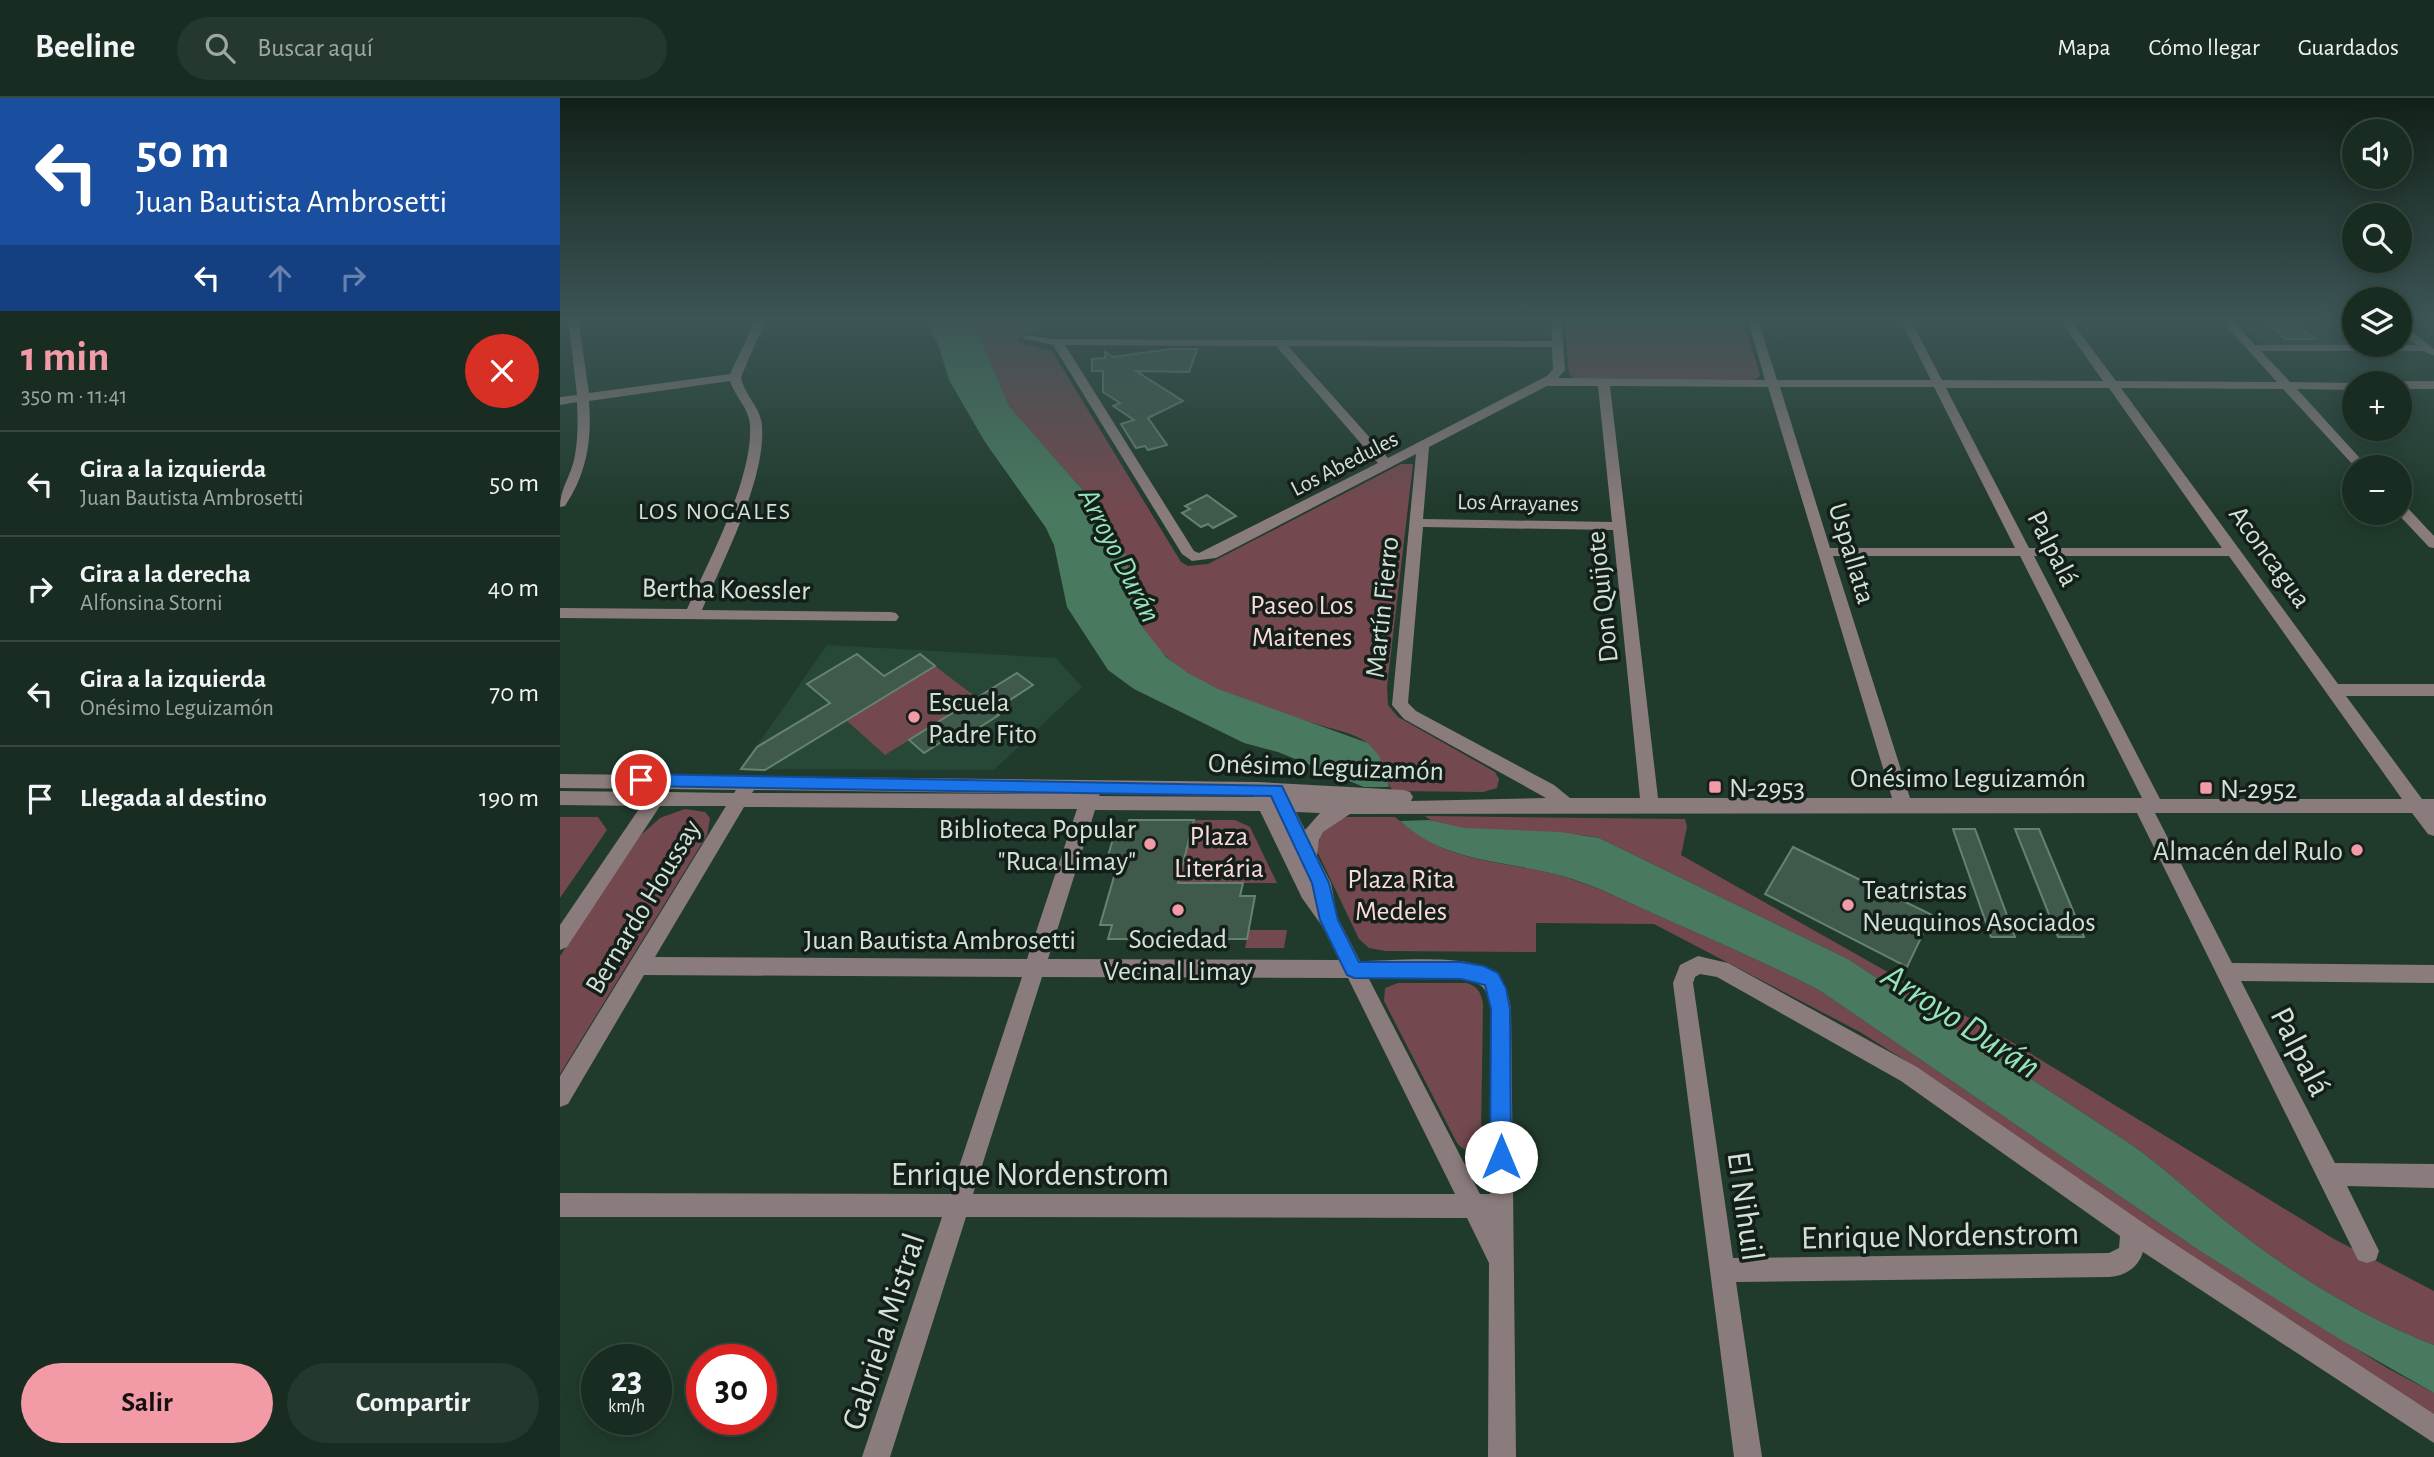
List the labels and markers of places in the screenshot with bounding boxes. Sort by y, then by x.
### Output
place label: Escuela Padre Fito [928,689,1037,749]
marker: Escuela Padre Fito [906,709,922,725]
pin [611,750,671,810]
place label: N-2953 [1729,775,1805,803]
place label: N-2952 [2220,776,2297,804]
marker: N-2953 [1707,779,1723,795]
marker: N-2952 [2198,780,2214,796]
place label: Biblioteca Popular "Ruca Limay" [939,816,1136,876]
marker: Biblioteca Popular "Ruca Limay" [1142,836,1158,852]
place label: Almacén del Rulo [2153,838,2343,866]
marker: Almacén del Rulo [2349,842,2365,858]
place label: Teatristas Neuquinos Asociados [1862,877,2096,937]
marker: Teatristas Neuquinos Asociados [1840,897,1856,913]
marker: Sociedad Vecinal Limay [1170,902,1186,918]
place label: Sociedad Vecinal Limay [1103,926,1253,986]

